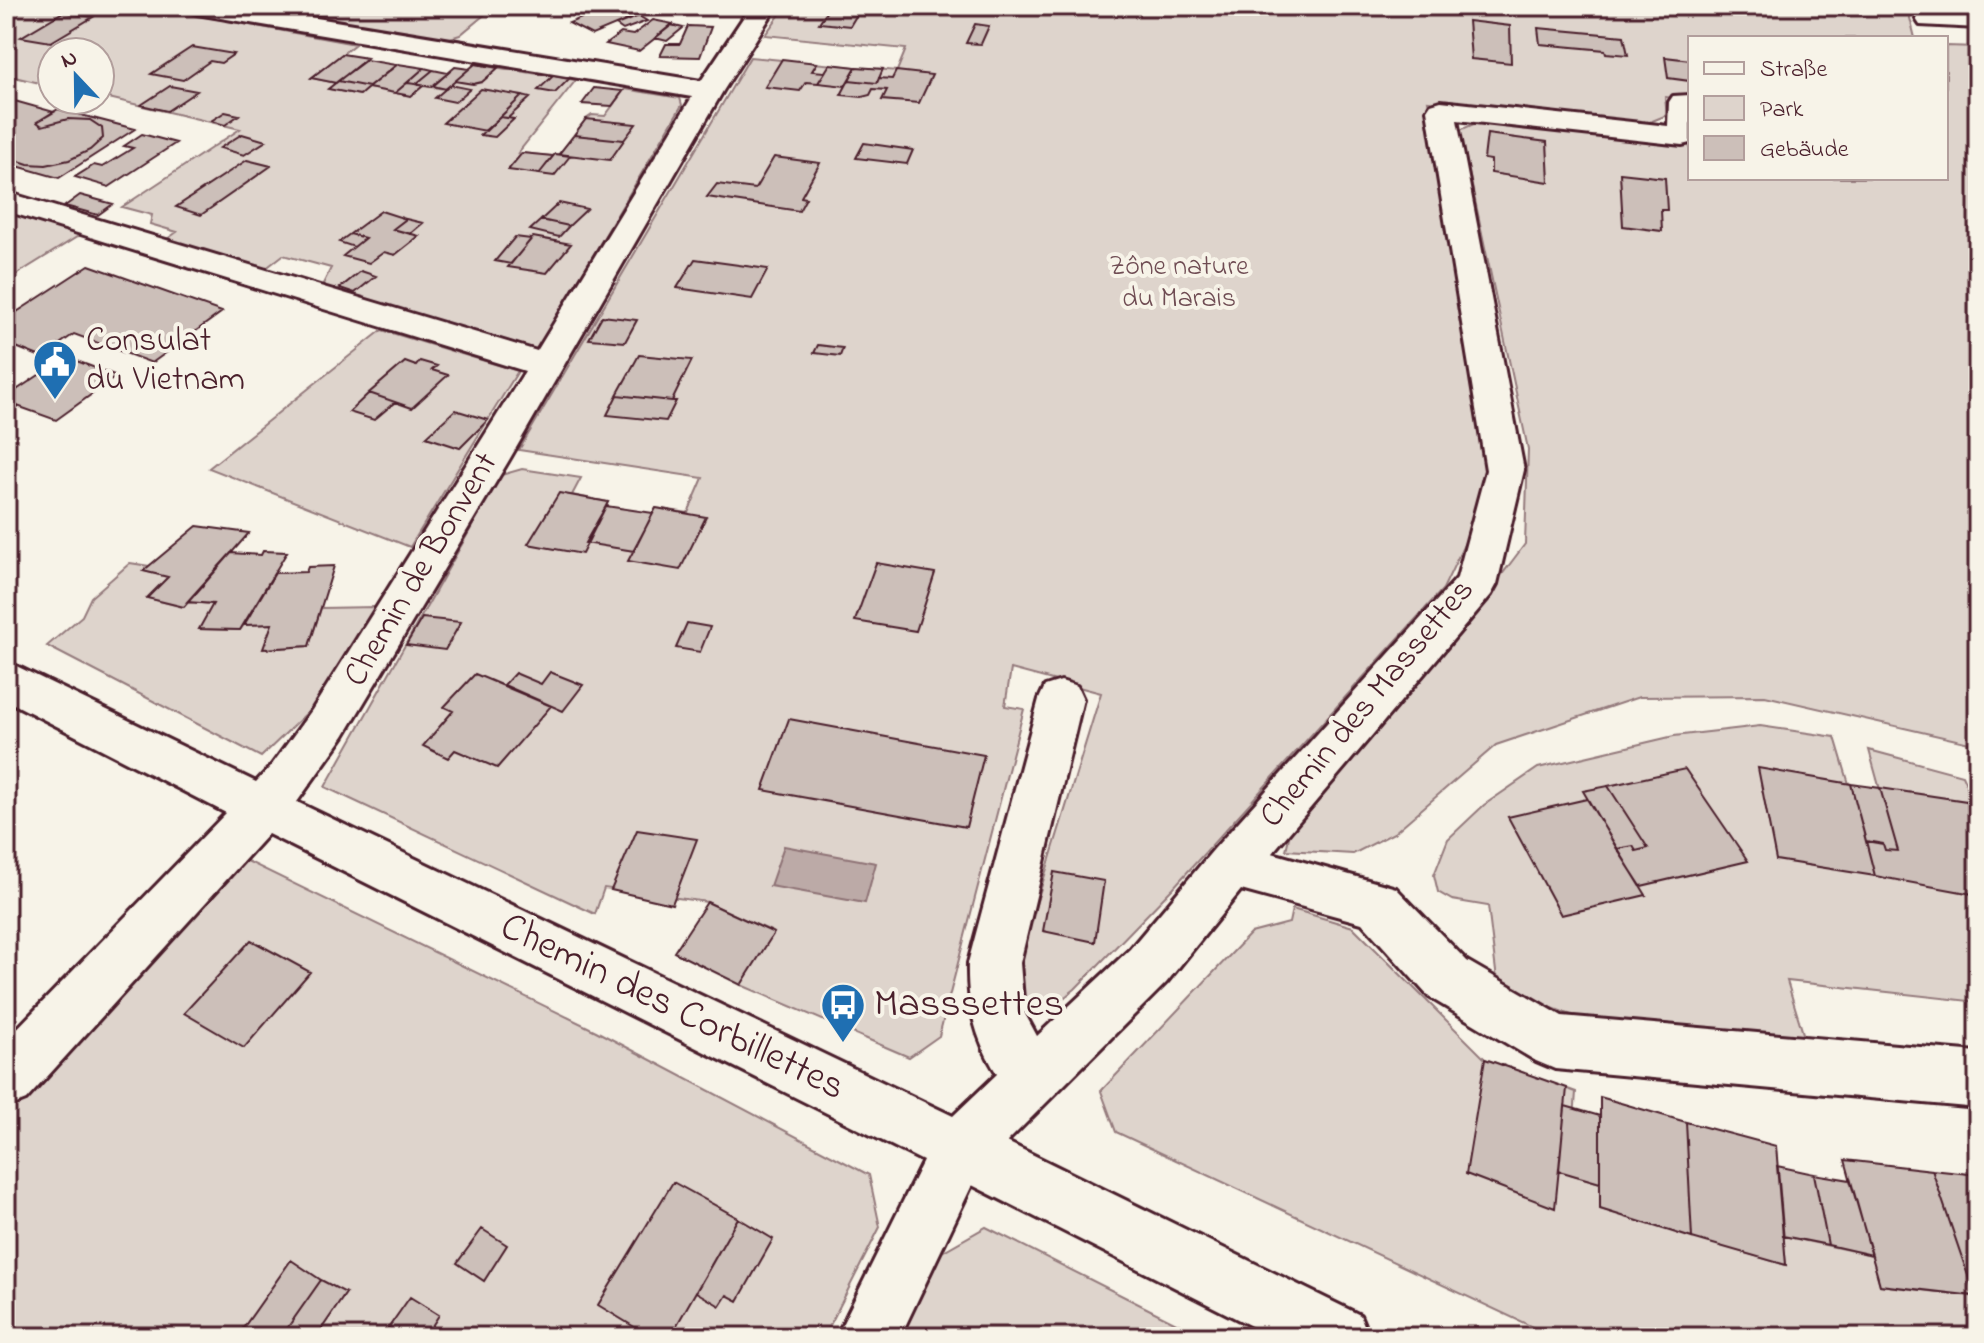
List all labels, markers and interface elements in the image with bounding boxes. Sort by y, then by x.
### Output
north arrow [36,36,116,116]
legend [1688,36,1948,180]
text: N [57,43,83,78]
text: Straße [1760,53,1827,88]
text: Park [1760,93,1804,128]
text: Gebäude [1760,133,1849,168]
park label: Zône nature du Marais [1109,247,1249,320]
place label: Consulat du Vietnam [86,317,245,406]
public building icon: Consulat du Vietnam [31,338,79,401]
street label: Chemin de Bonvent [332,443,512,697]
street label: Chemin des Massettes [1249,568,1487,840]
street label: Chemin des Corbillettes [489,899,855,1117]
place label: Masssettes [874,976,1064,1035]
bus stop icon: Masssettes [819,981,867,1044]

